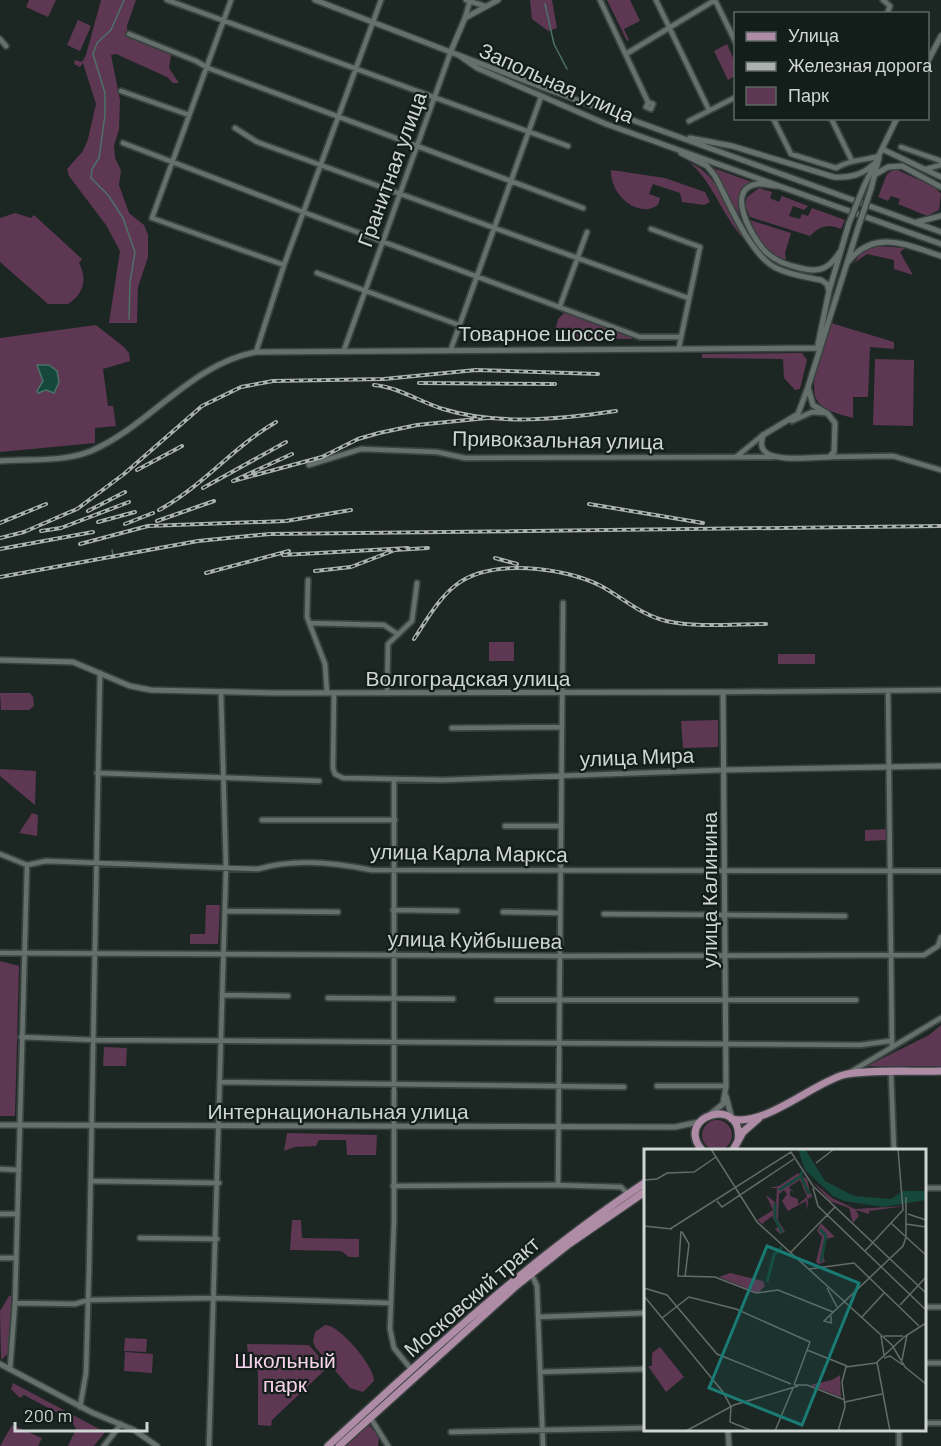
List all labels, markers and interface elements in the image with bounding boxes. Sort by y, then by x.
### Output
legend [734,12,929,120]
text: Улица [788,24,840,46]
street label: Запольная улица [476,37,639,127]
text: Железная дорога [788,54,933,76]
text: Парк [788,84,829,106]
street label: Гранитная улица [351,88,431,250]
street label: Товарное шоссе [458,320,616,345]
street label: Привокзальная улица [452,425,664,453]
street label: Волгоградская улица [366,665,571,690]
street label: улица Мира [579,741,695,770]
street label: улица Калинина [696,811,721,968]
street label: улица Карла Маркса [370,838,568,866]
street label: улица Куйбышева [387,925,563,953]
street label: Интернациональная улица [207,1098,469,1123]
inset map [644,1149,926,1431]
street label: Московский тракт [398,1230,544,1362]
park label: Школьный парк [234,1347,336,1396]
scale bar [15,1395,147,1433]
text: 200 m [24,1404,72,1426]

